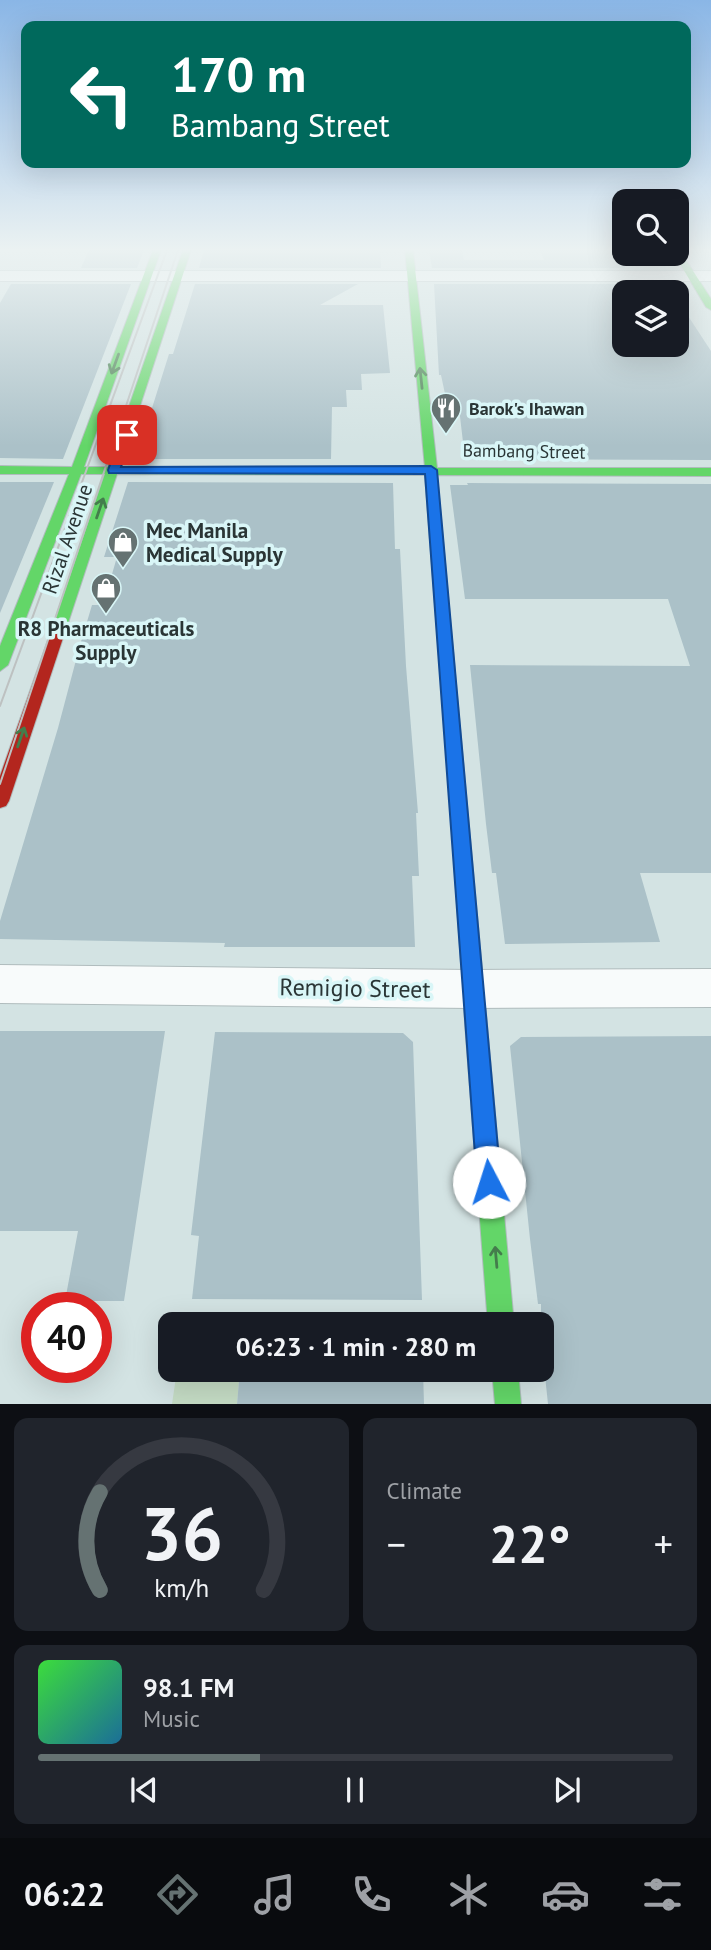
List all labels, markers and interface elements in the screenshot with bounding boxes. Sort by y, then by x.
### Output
text: 170 m [171,42,306,106]
icon: left [56,49,147,140]
text: Bambang Street [171,104,390,146]
map controls [612,189,689,357]
button: search [612,189,689,266]
button: layers [612,280,689,357]
one-way arrow [108,352,120,374]
one-way arrow [415,367,428,389]
restaurant icon: Barok's Ihawan [429,391,463,435]
place label: Barok's Ihawan [469,397,584,420]
pin [97,405,157,465]
icon: arrive [108,416,146,454]
street label: Bambang Street [462,438,586,464]
street label: Rizal Avenue [36,480,98,598]
one-way arrow [95,498,107,520]
place label: Mec Manila Medical Supply [146,517,284,568]
shop icon: Mec Manila Medical Supply [106,525,140,569]
shop icon: R8 Pharmaceuticals Supply [89,571,123,615]
place label: R8 Pharmaceuticals Supply [18,615,194,666]
one-way arrow [16,726,28,748]
street label: Remigio Street [279,971,431,1005]
position arrow [452,1145,526,1219]
one-way arrow [489,1246,502,1269]
speed limit sign: 40 [21,1292,112,1383]
text: 06:23 · 1 min · 280 m [236,1330,476,1363]
text: Climate [387,1476,462,1505]
text: 36 [140,1487,223,1581]
text: 22° [489,1510,571,1577]
text: − [387,1519,406,1568]
text: + [654,1519,673,1568]
text: km/h [154,1572,209,1604]
text: 98.1 FM [143,1671,234,1704]
text: Music [143,1704,200,1733]
icon: previous [125,1771,163,1809]
icon: pause [336,1771,374,1809]
icon: next [548,1771,586,1809]
icon: directions [153,1870,202,1919]
icon: music [250,1870,299,1919]
icon: phone [347,1870,396,1919]
icon: climate [444,1870,493,1919]
icon: car [541,1870,590,1919]
icon: filters [638,1870,687,1919]
text: 06:22 [24,1873,105,1915]

